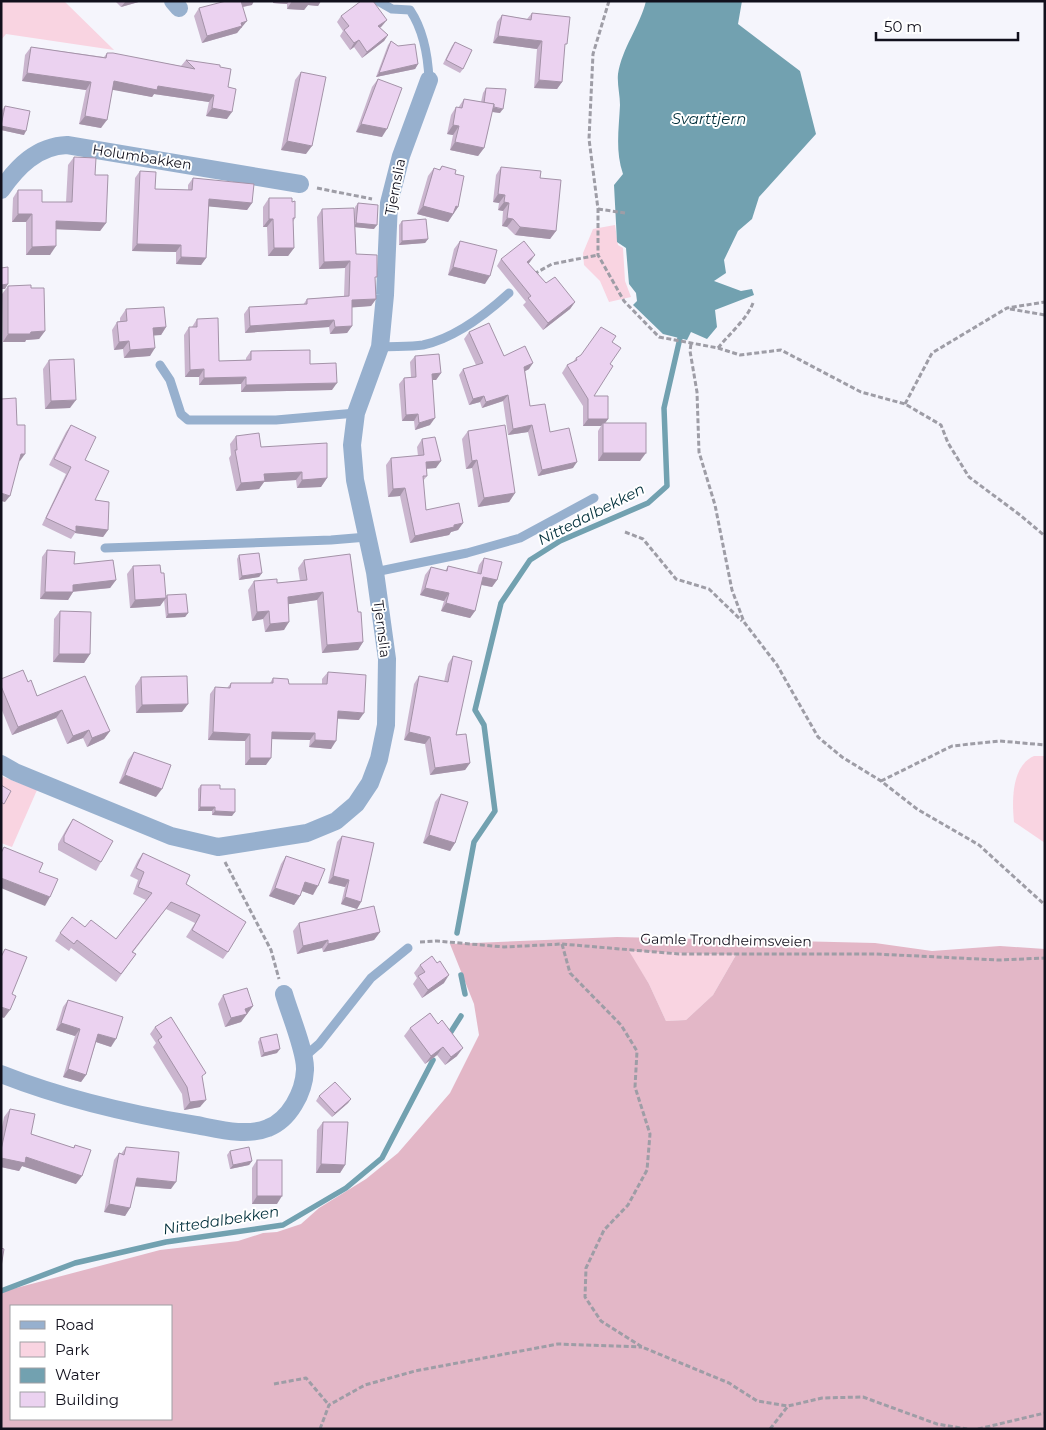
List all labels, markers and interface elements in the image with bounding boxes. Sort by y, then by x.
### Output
scale bar [876,10,1018,42]
text: 50 m [884,17,922,36]
water label: Svarttjern [672,109,746,128]
street label: Holumbakken [91,140,193,174]
street label: Tjernslia [381,157,409,217]
water label: Nittedalbekken [534,479,648,549]
street label: Tjernslia [370,599,394,659]
street label: Gamle Trondheimsveien [640,930,812,950]
water label: Nittedalbekken [162,1201,280,1239]
legend [10,1305,172,1420]
text: Road [55,1315,94,1334]
text: Park [55,1340,89,1359]
text: Water [55,1365,101,1384]
text: Building [55,1390,119,1409]

